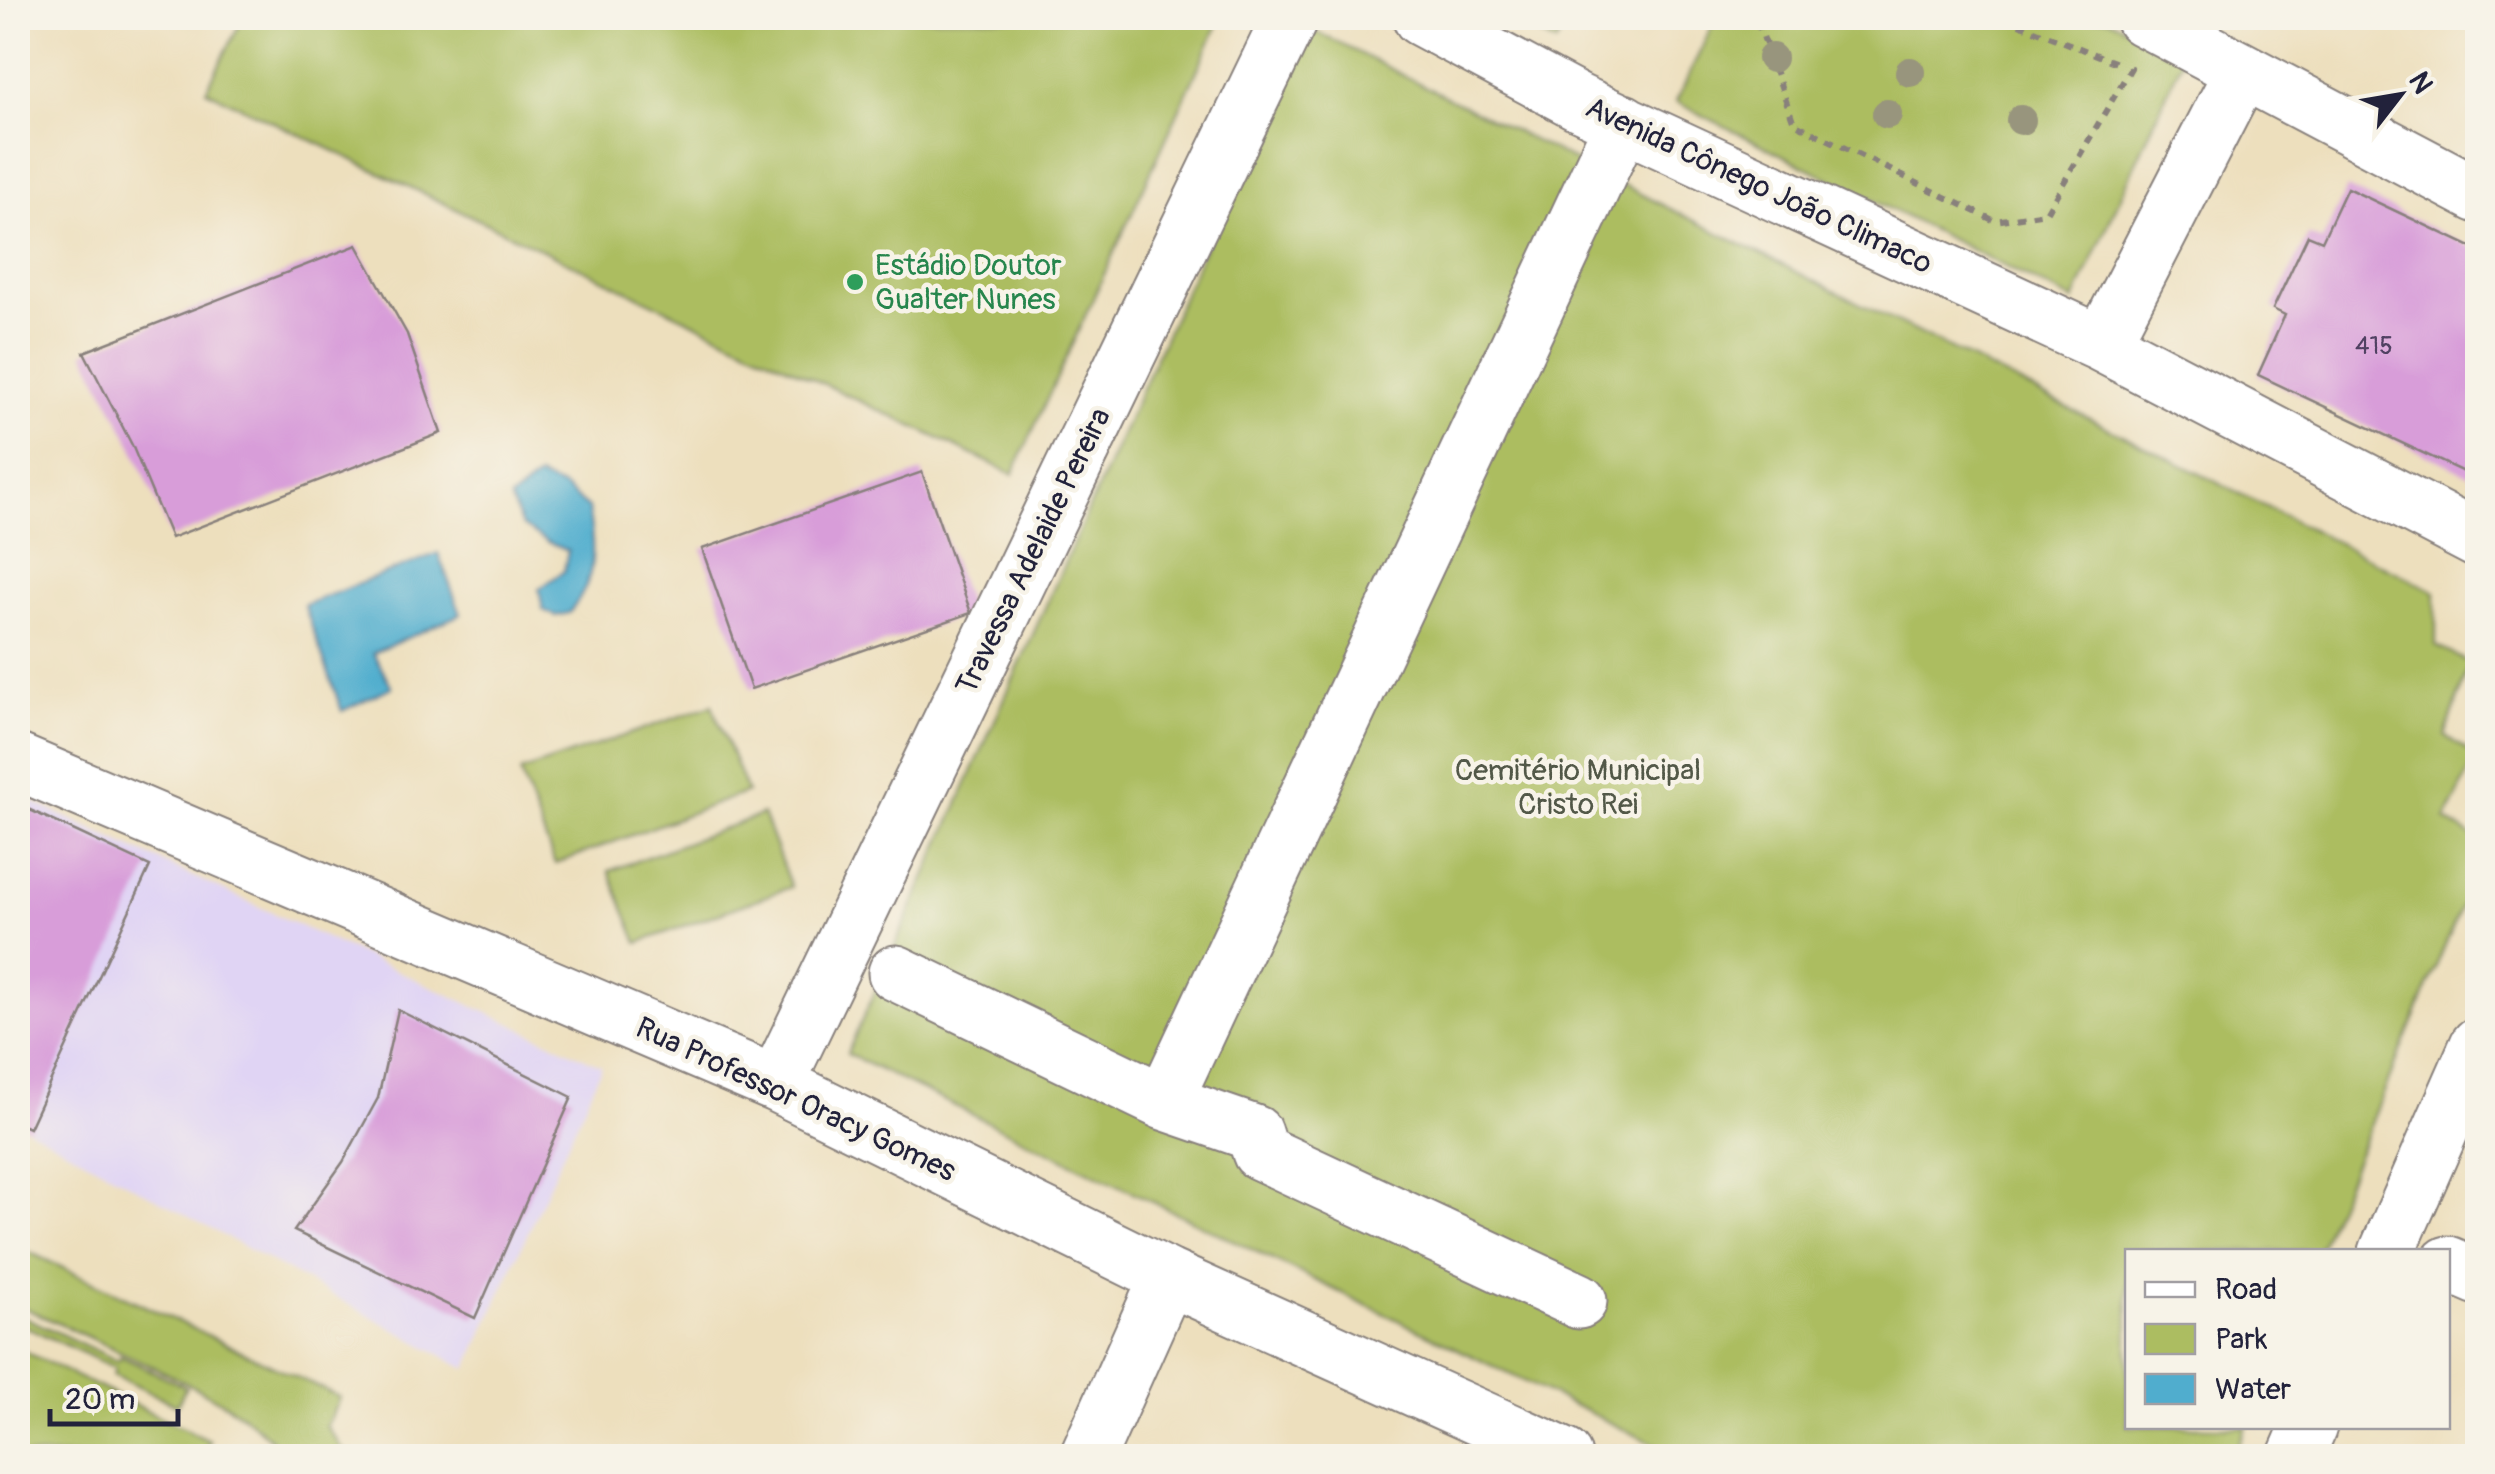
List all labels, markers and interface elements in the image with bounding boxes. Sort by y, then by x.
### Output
north arrow [2350,45,2450,145]
text: N [2400,66,2440,100]
street label: Avenida Cônego João Climaco [1580,89,1938,282]
place label: Estádio Doutor Gualter Nunes [875,247,1062,318]
marker: Estádio Doutor Gualter Nunes [844,271,866,293]
house number: 415 [2355,331,2393,362]
street label: Travessa Adelaide Pereira [948,402,1119,701]
park label: Cemitério Municipal Cristo Rei [1455,752,1701,823]
street label: Rua Professor Oracy Gomes [630,1009,962,1190]
legend [2125,1249,2450,1429]
text: Road [2215,1271,2277,1308]
text: Park [2215,1321,2268,1358]
scale bar [50,1364,178,1426]
text: Water [2215,1371,2292,1408]
text: 20 m [65,1381,135,1418]

